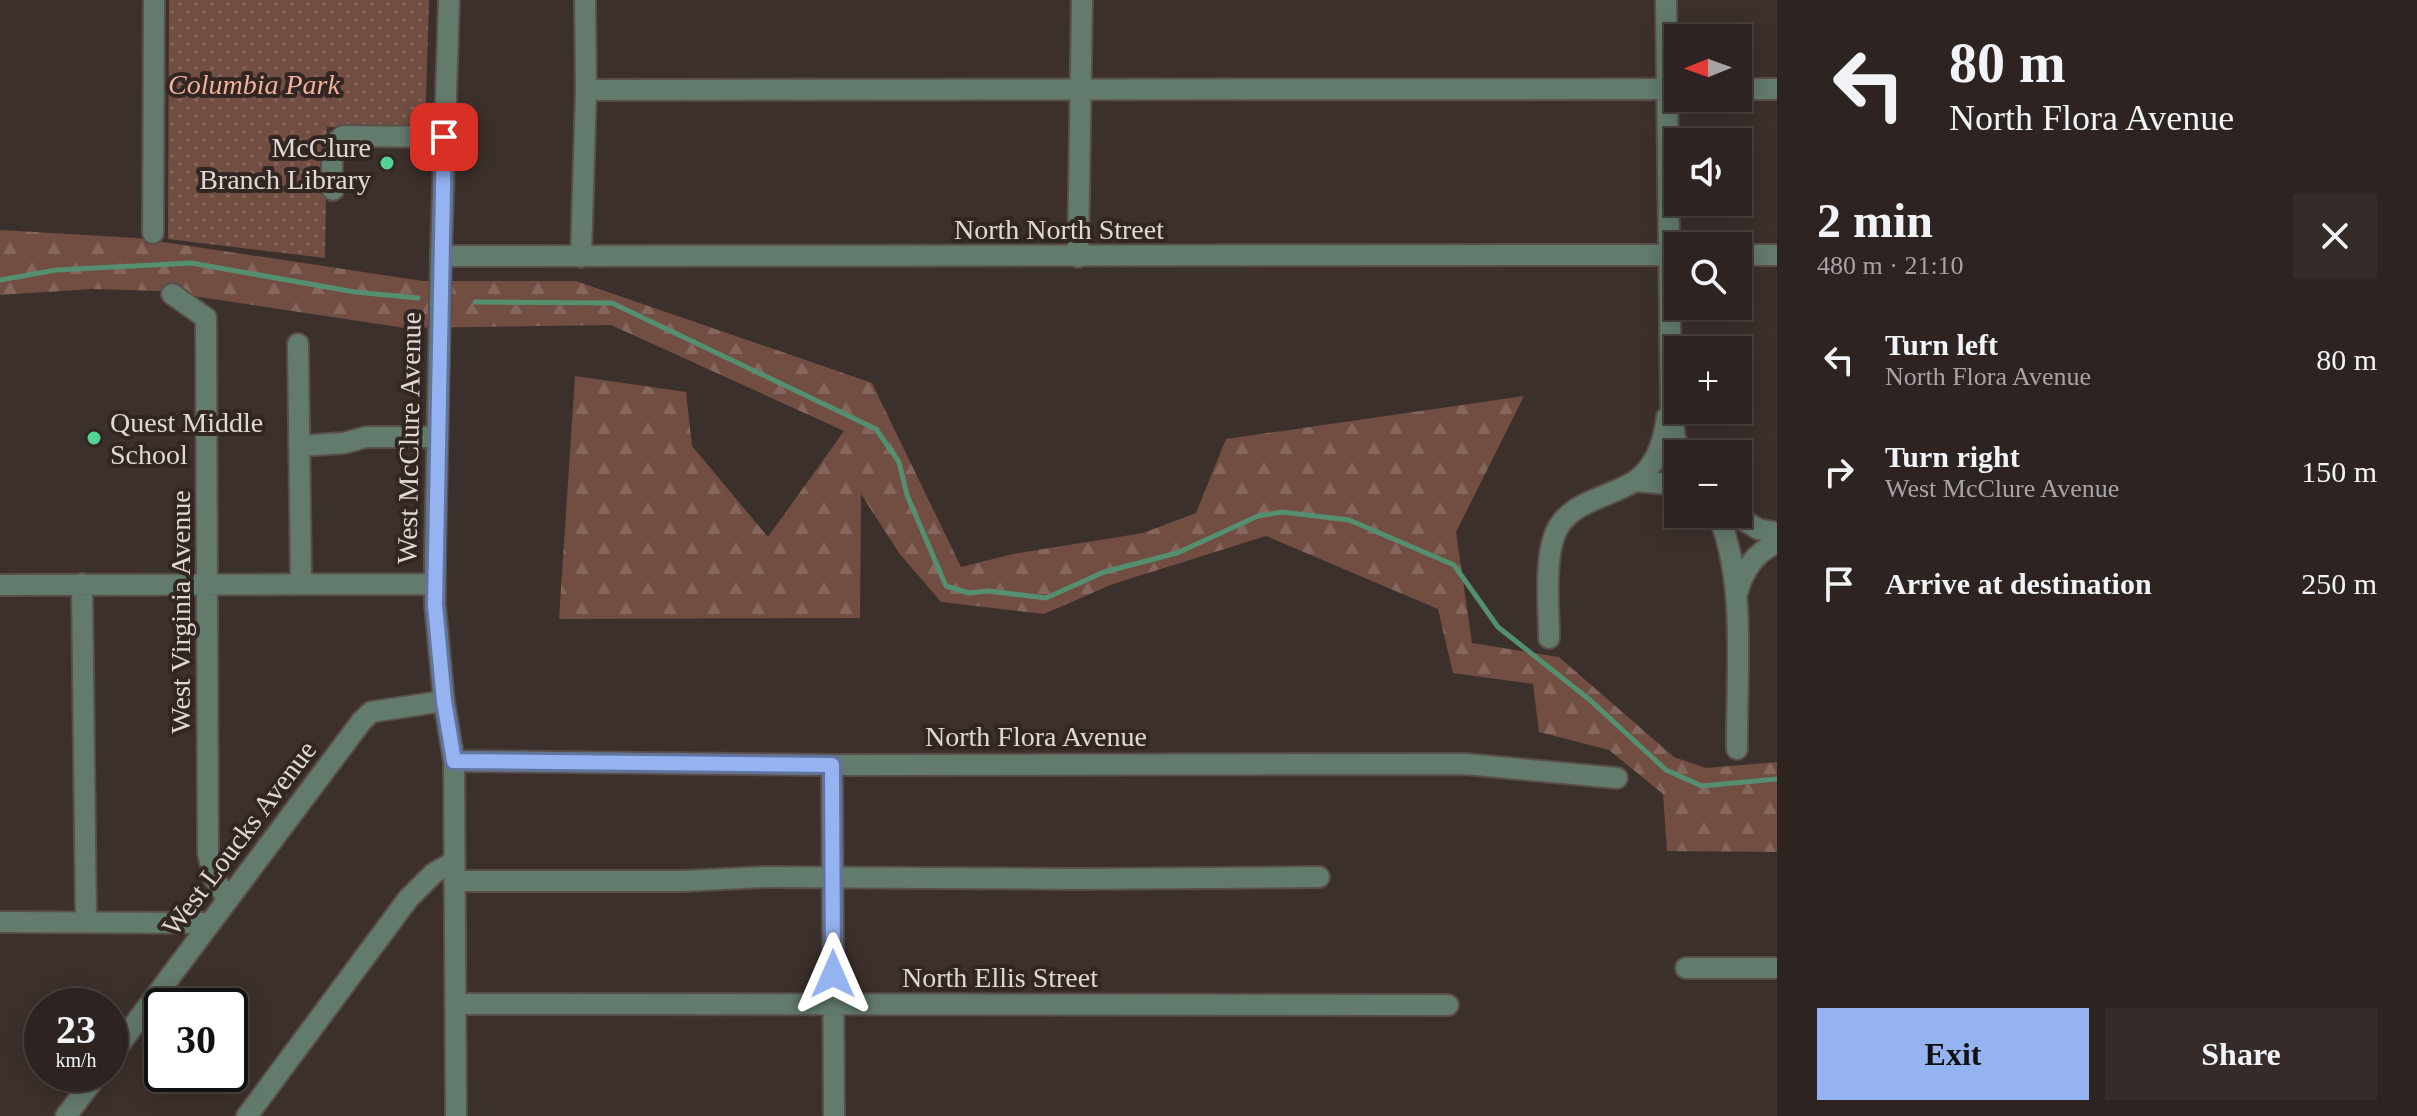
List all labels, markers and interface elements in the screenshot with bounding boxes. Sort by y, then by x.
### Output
north arrow [1664,24,1752,112]
map controls [1664,24,1752,528]
icon: left [1817,32,1921,136]
text: 80 m [1949,32,2066,94]
park label: Columbia Park [168,69,341,100]
text: North Flora Avenue [1949,98,2234,138]
pin [410,103,478,171]
icon: arrive [422,115,466,159]
button: sound [1664,128,1752,216]
place label: McClure Branch Library [199,132,371,195]
marker: McClure Branch Library [378,154,396,172]
text: 2 min [1817,194,1933,247]
button: close [2293,194,2377,278]
street label: North North Street [954,214,1164,245]
button: search [1664,232,1752,320]
text: 480 m · 21:10 [1817,251,1964,280]
street label: West McClure Avenue [391,312,427,564]
text: Turn left [1885,328,1998,361]
button: + [1664,336,1752,424]
icon: left [1817,338,1861,382]
text: 80 m [2316,343,2377,376]
text: North Flora Avenue [1885,362,2091,391]
place label: Quest Middle School [110,407,263,470]
marker: Quest Middle School [85,429,103,447]
button: − [1664,440,1752,528]
text: Turn right [1885,440,2020,473]
icon: right [1817,450,1861,494]
text: 150 m [2301,455,2377,488]
text: West McClure Avenue [1885,474,2119,503]
street label: West Virginia Avenue [165,490,196,734]
icon: arrive [1817,562,1861,606]
text: Arrive at destination [1885,567,2152,600]
text: 250 m [2301,567,2377,600]
street label: North Flora Avenue [925,721,1147,752]
street label: West Loucks Avenue [156,735,322,941]
position arrow [791,932,875,1016]
street label: North Ellis Street [902,962,1098,993]
speed limit sign: 30 [144,988,248,1092]
text: 23 [56,1007,96,1052]
button: Exit [1817,1008,2089,1100]
button: Share [2105,1008,2377,1100]
text: km/h [55,1049,97,1071]

